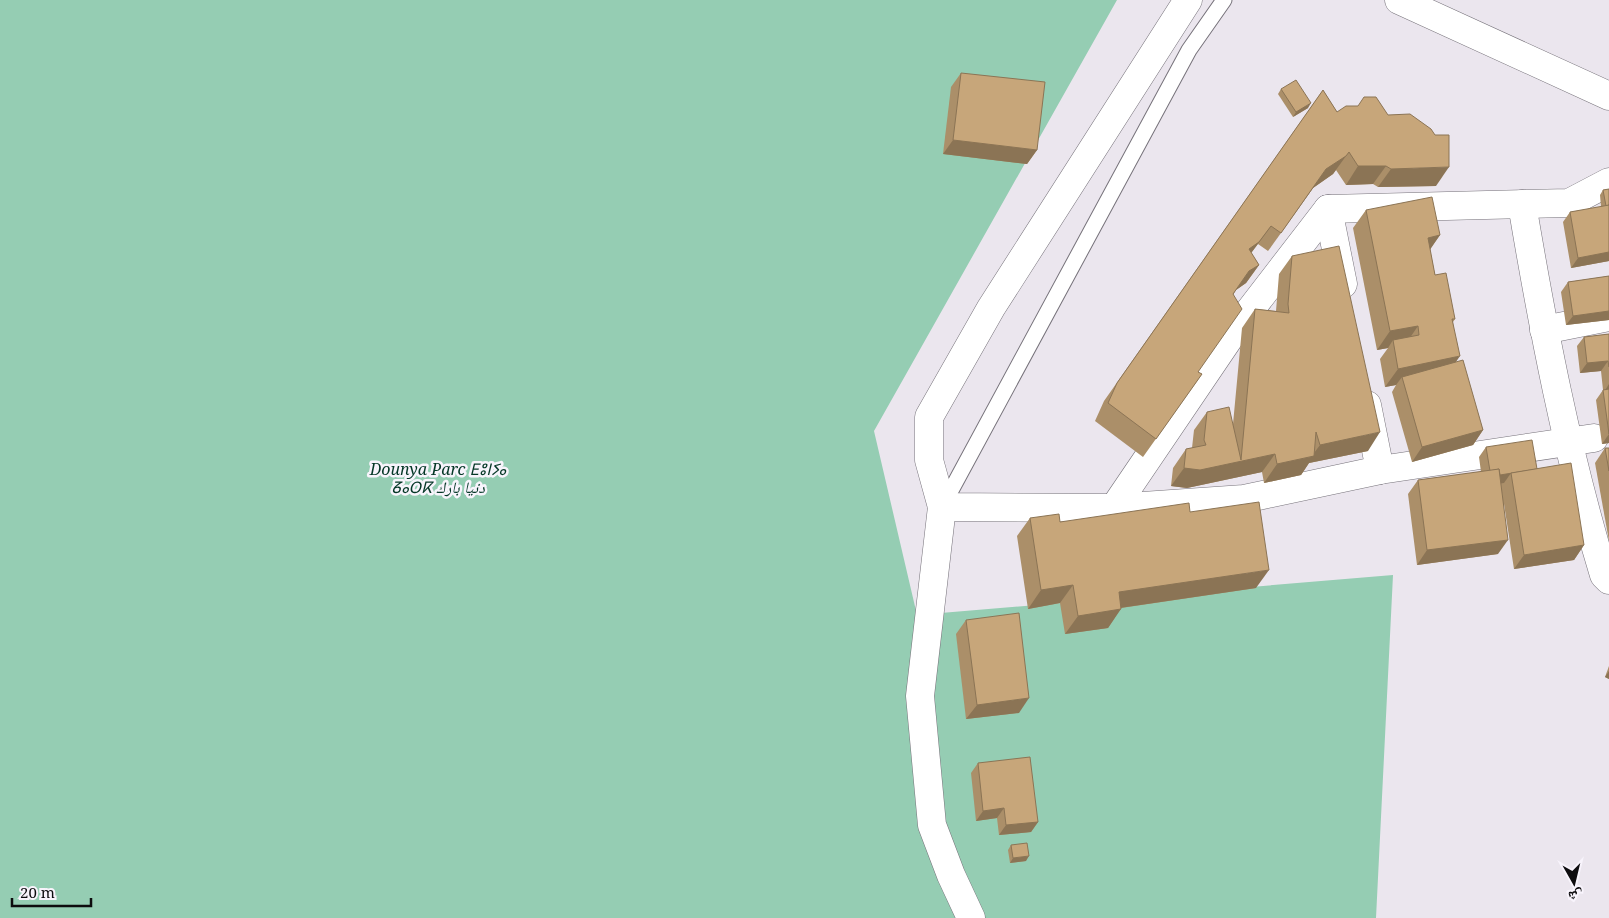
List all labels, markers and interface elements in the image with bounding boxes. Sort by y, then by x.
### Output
park label: Dounya Parc ⴹⵓⵏⵢⴰ ⵒⴰⵔⴽ دنيا بارك [369,458,508,498]
north arrow [1549,858,1599,908]
scale bar [12,876,91,908]
text: 20 m [20,882,55,902]
text: ش [1567,886,1585,907]

